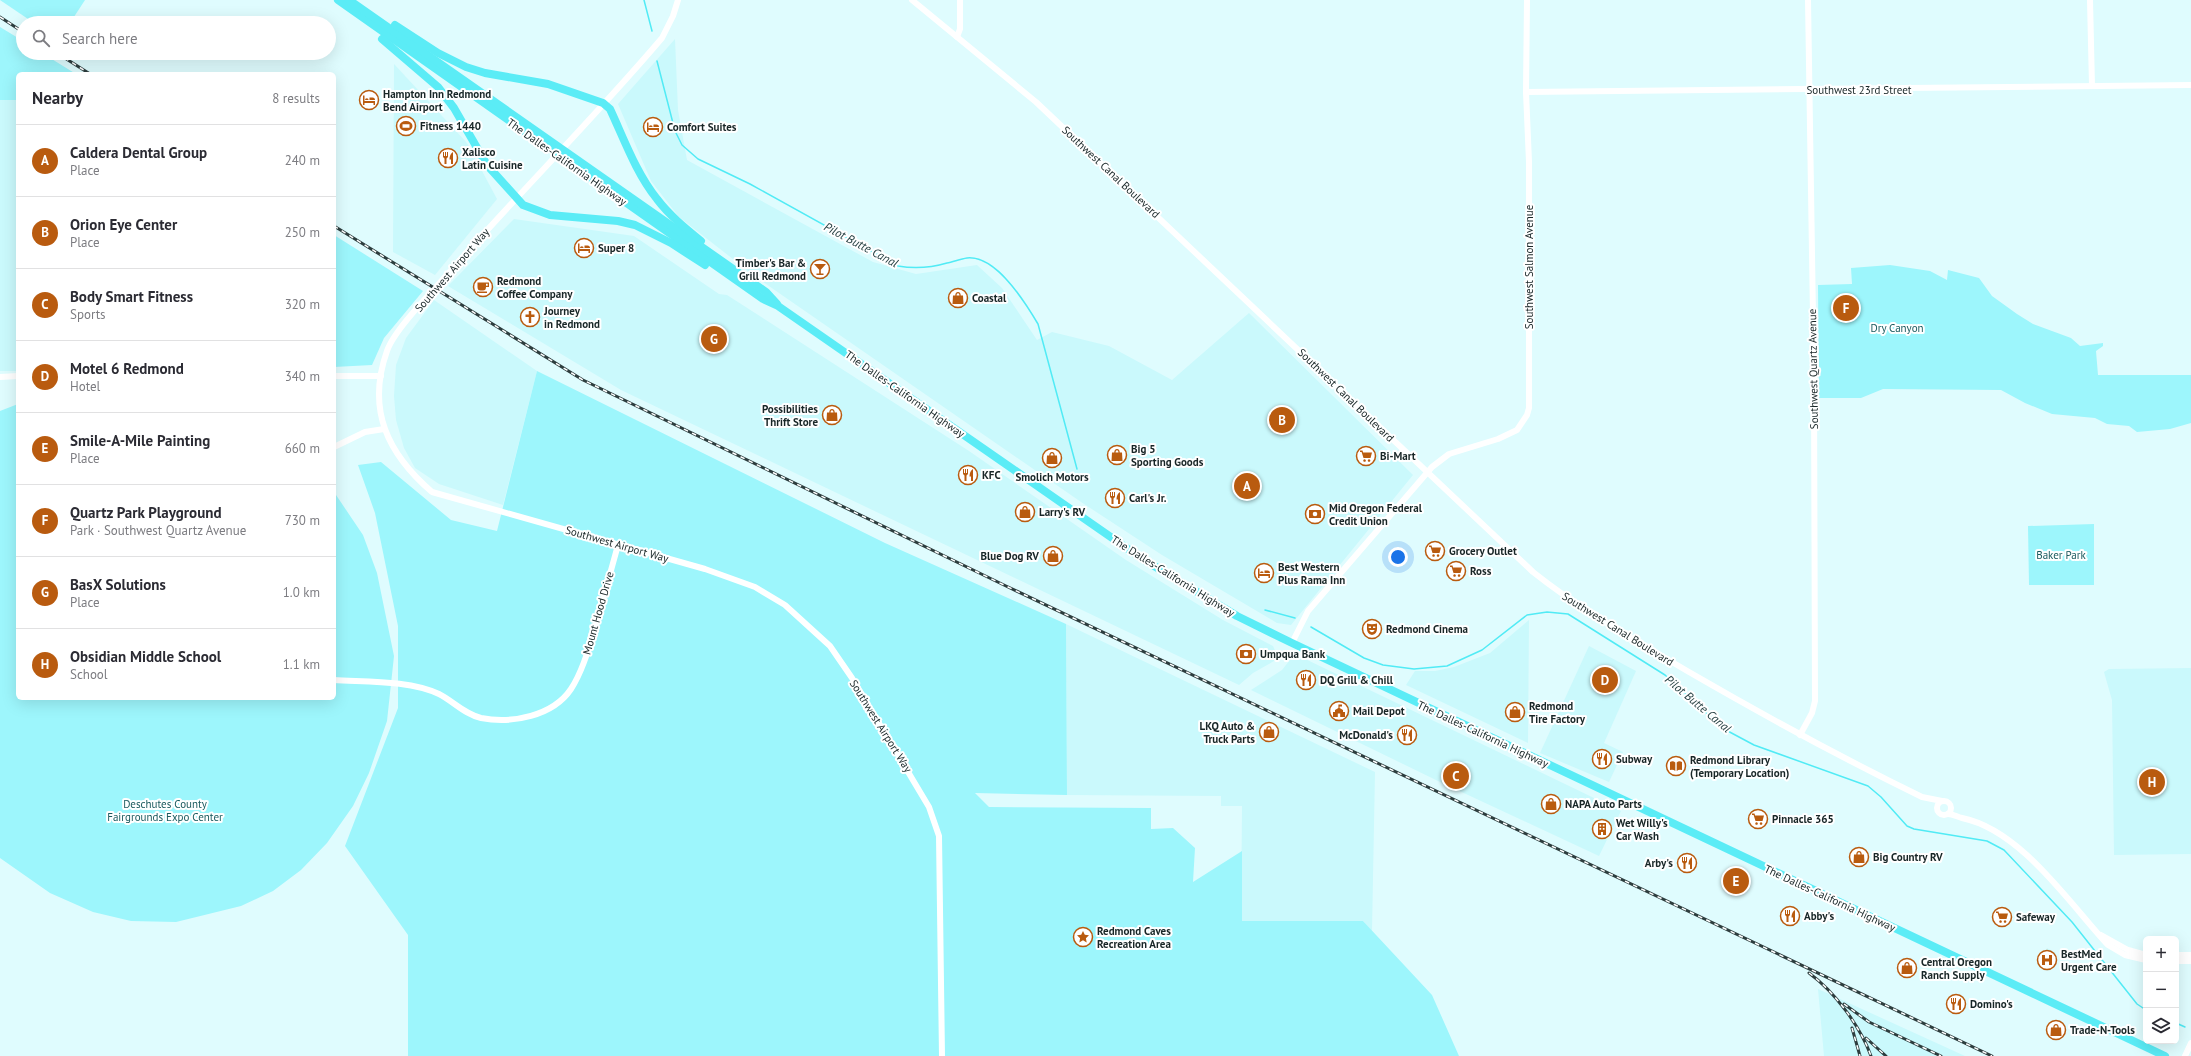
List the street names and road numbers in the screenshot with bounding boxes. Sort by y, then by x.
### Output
street label: Southwest 23rd Street [1807,83,1912,97]
street label: The Dalles-California Highway [504,115,630,209]
street label: Southwest Canal Boulevard [1059,123,1163,221]
street label: Southwest Salmon Avenue [1522,204,1536,329]
street label: Southwest Airport Way [412,225,493,315]
street label: Southwest Quartz Avenue [1805,308,1821,429]
street label: Southwest Canal Boulevard [1295,345,1397,445]
street label: The Dalles-California Highway [842,347,968,441]
street label: Southwest Airport Way [564,523,671,566]
street label: The Dalles-California Highway [1109,532,1238,620]
street label: Mount Hood Drive [579,569,617,656]
street label: Southwest Canal Boulevard [1560,589,1676,669]
street label: Southwest Airport Way [847,677,916,776]
street label: The Dalles-California Highway [1415,697,1552,771]
street label: The Dalles-California Highway [1762,861,1899,935]

